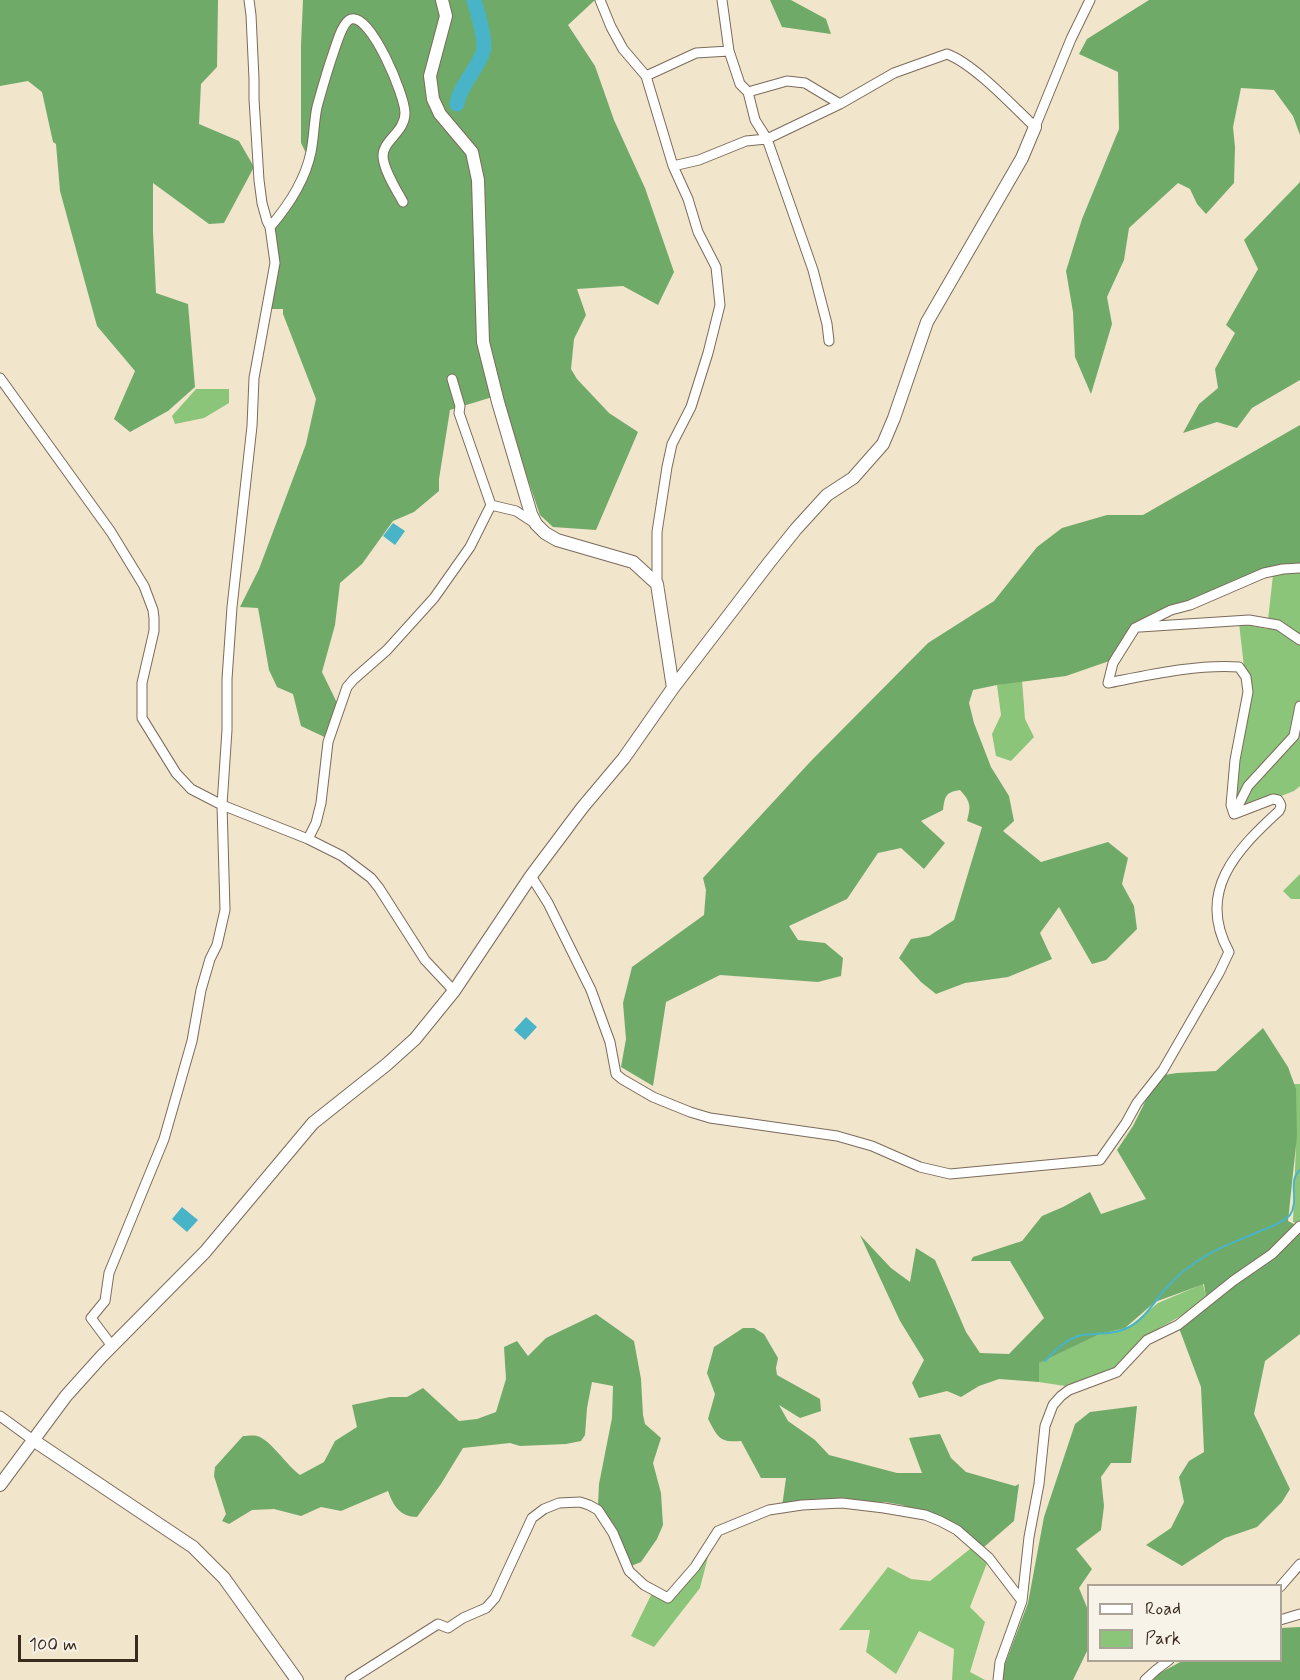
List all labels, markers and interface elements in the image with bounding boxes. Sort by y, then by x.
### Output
legend [1087,1584,1282,1662]
text: Road [1145,1597,1181,1621]
scale bar [21,1623,141,1661]
text: Park [1145,1627,1181,1651]
text: 100 m [29,1633,77,1657]

